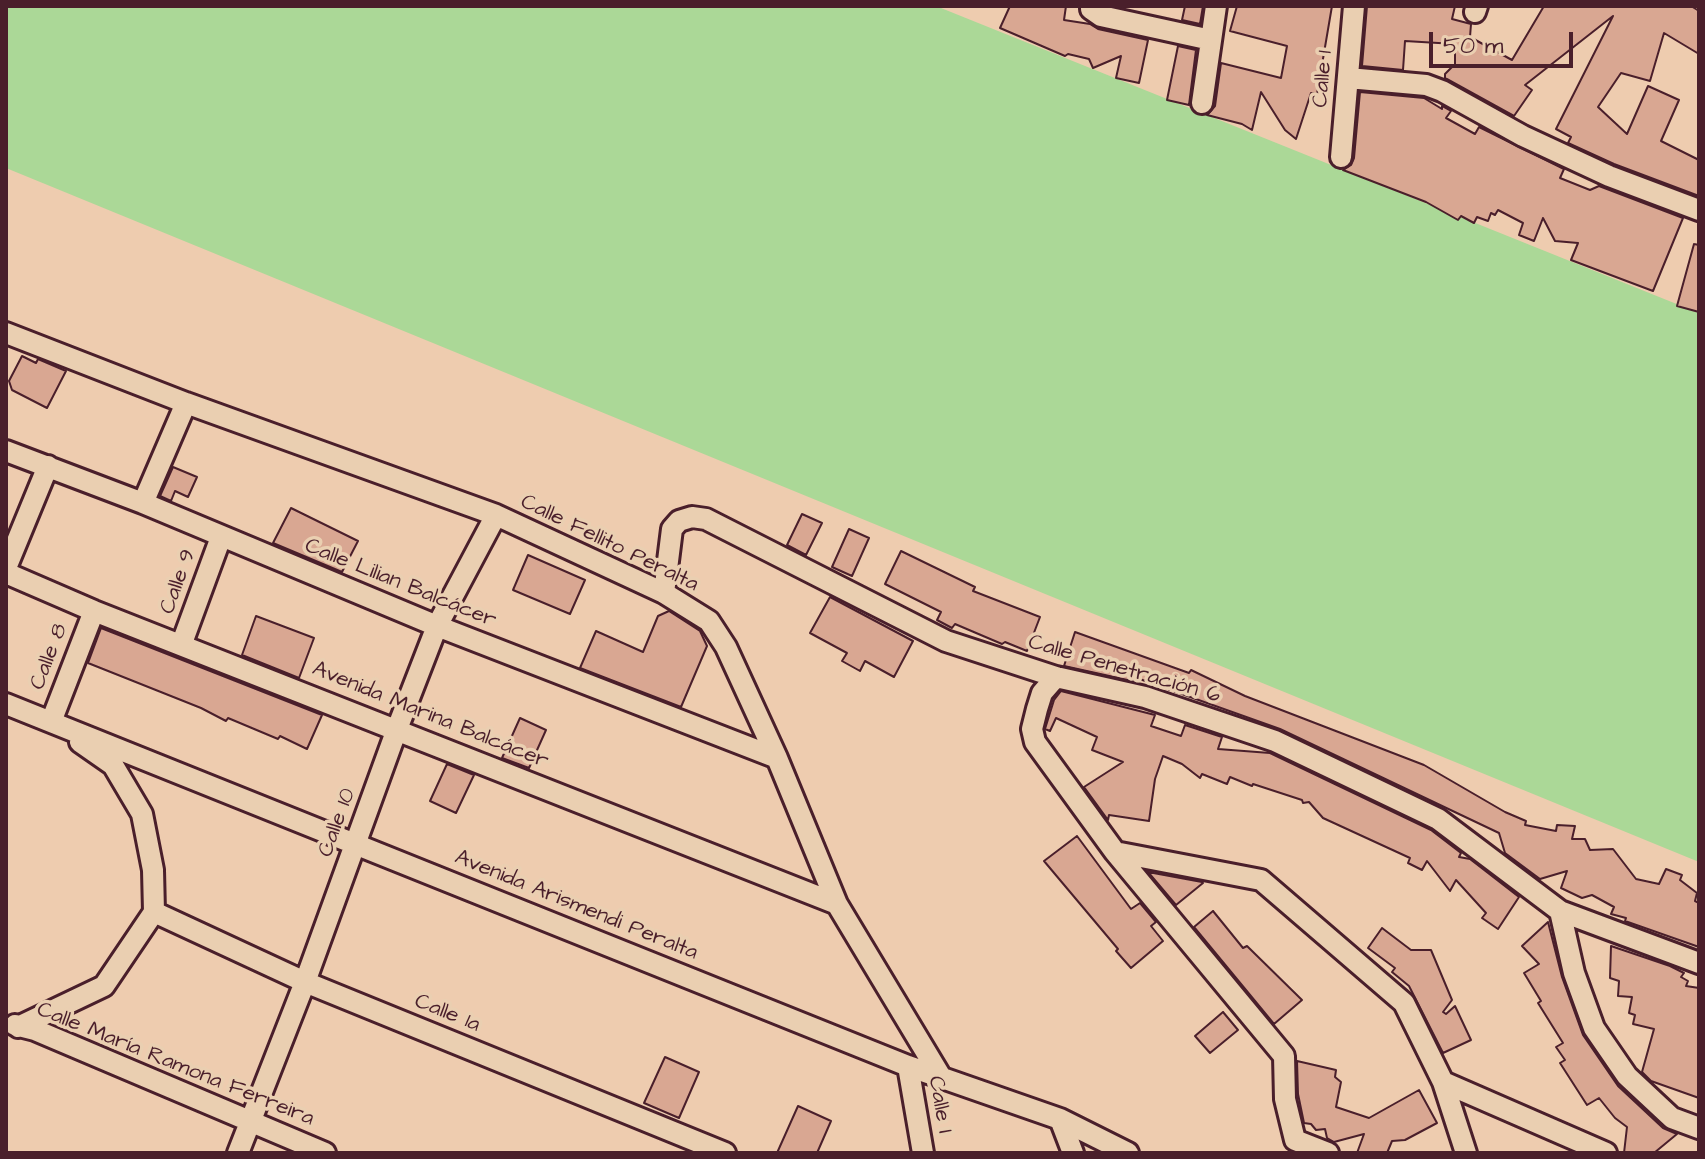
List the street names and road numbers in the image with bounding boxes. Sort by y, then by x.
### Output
street label: Calle 1 [1308,49,1340,109]
street label: Calle Fellito Peralta [516,489,702,599]
street label: Calle Lilian Balcácer [300,534,500,634]
street label: Calle 9 [155,546,203,618]
street label: Calle 8 [25,620,75,694]
street label: Calle Penetración 6 [1025,630,1223,710]
street label: Avenida Marina Balcácer [308,657,552,775]
street label: Calle 10 [313,785,363,861]
street label: Avenida Arismendi Peralta [451,845,701,967]
street label: Calle 1a [410,989,484,1039]
street label: Calle María Ramona Ferreira [33,997,317,1133]
street label: Calle I [921,1074,957,1136]

